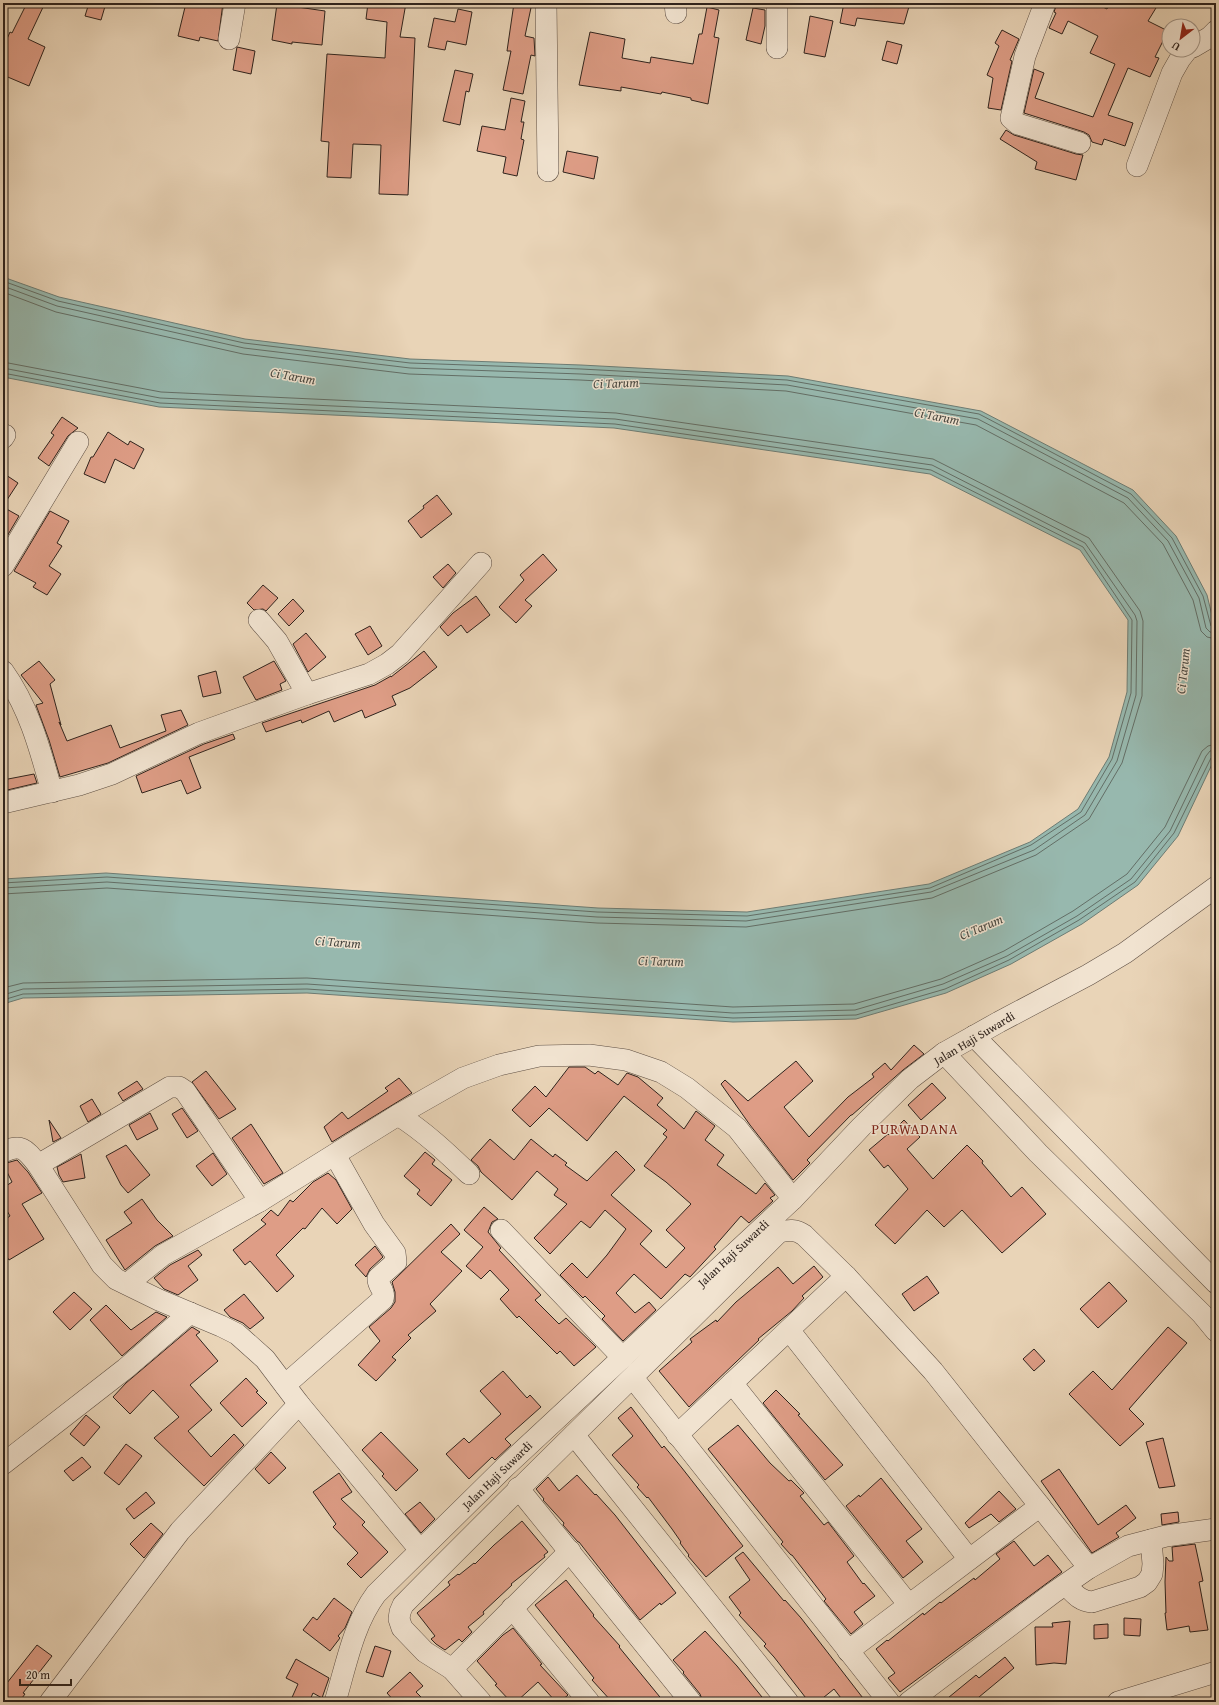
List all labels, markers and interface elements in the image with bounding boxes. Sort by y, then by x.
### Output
north arrow [1161,18,1201,58]
text: U [1168,38,1183,55]
water label: Ci Tarum [269,363,318,389]
water label: Ci Tarum [593,373,640,393]
water label: Ci Tarum [913,402,962,430]
water label: Ci Tarum [1171,647,1195,695]
water label: Ci Tarum [956,909,1006,945]
water label: Ci Tarum [314,931,362,953]
water label: Ci Tarum [638,951,684,971]
street label: Jalan Haji Suwardi [929,1007,1018,1070]
district label: PURWADANA [872,1119,958,1139]
street label: Jalan Haji Suwardi [692,1215,773,1292]
street label: Jalan Haji Suwardi [457,1437,536,1514]
scale bar [20,1661,71,1687]
text: 20 m [26,1666,50,1683]

